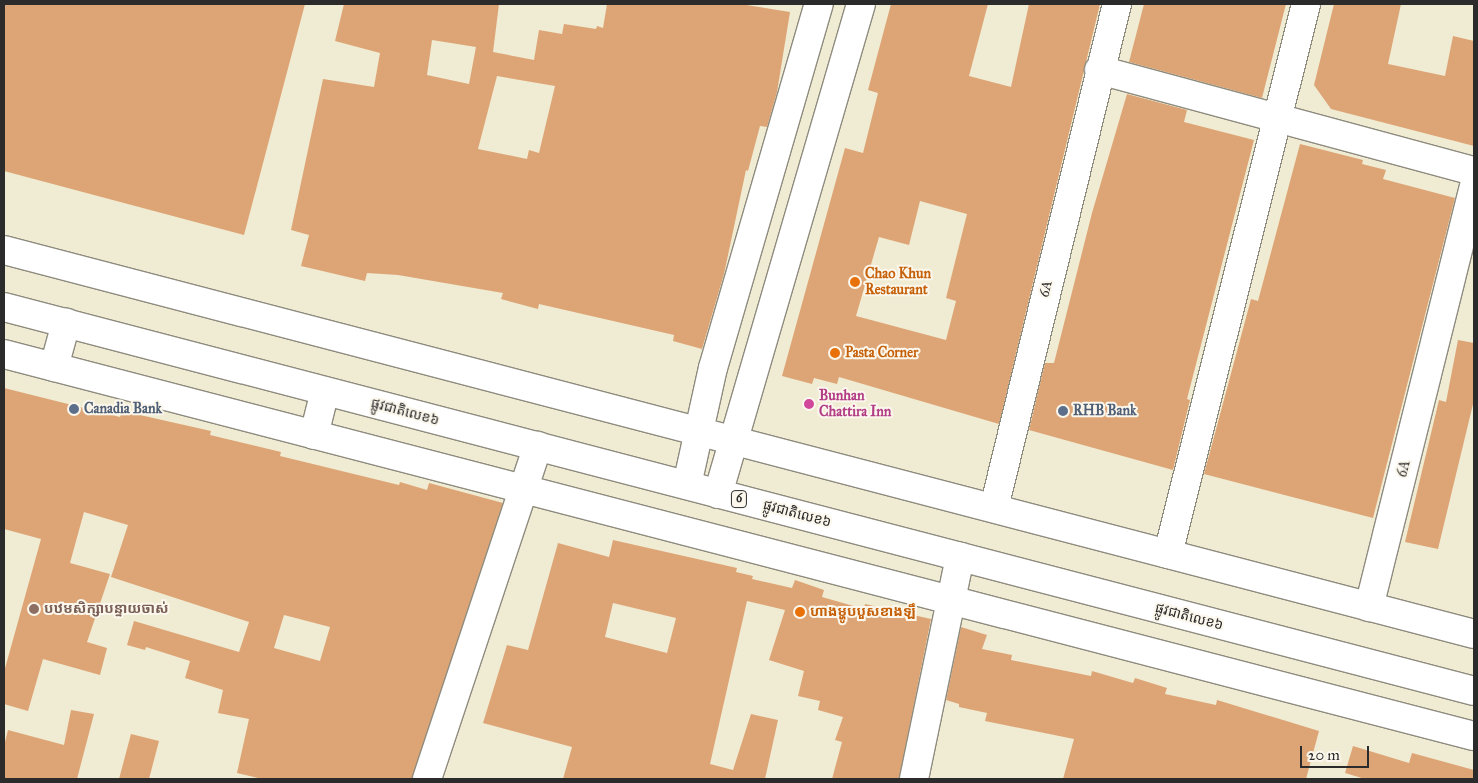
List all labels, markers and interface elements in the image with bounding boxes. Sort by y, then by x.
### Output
place label: Chao Khun Restaurant [865,266,931,298]
marker: Chao Khun Restaurant [849,276,861,288]
street label: 6A [1036,279,1056,299]
place label: Pasta Corner [845,345,918,361]
marker: Pasta Corner [829,347,841,359]
place label: Bunhan Chattira Inn [819,388,891,421]
street label: ផ្លូវជាតិលេខ៦ [369,395,441,429]
marker: Bunhan Chattira Inn [803,398,815,410]
place label: Canadia Bank [84,401,162,417]
marker: Canadia Bank [68,403,80,415]
place label: RHB Bank [1073,403,1136,419]
marker: RHB Bank [1057,405,1069,417]
street label: 6A [1394,459,1414,479]
road number: 6 [730,489,748,508]
street label: ផ្លូវជាតិលេខ៦ [761,497,833,531]
street label: ផ្លូវជាតិលេខ៦ [1153,600,1225,634]
place label: បឋមសិក្សាបន្ទាយចាស់ [44,601,169,617]
marker: បឋមសិក្សាបន្ទាយចាស់ [28,603,40,615]
place label: ហាងម្ហូបបួសខាងឡឹ [810,604,916,620]
marker: ហាងម្ហូបបួសខាងឡឹ [794,606,806,618]
scale bar [1303,736,1372,768]
text: 20 m [1308,746,1340,764]

